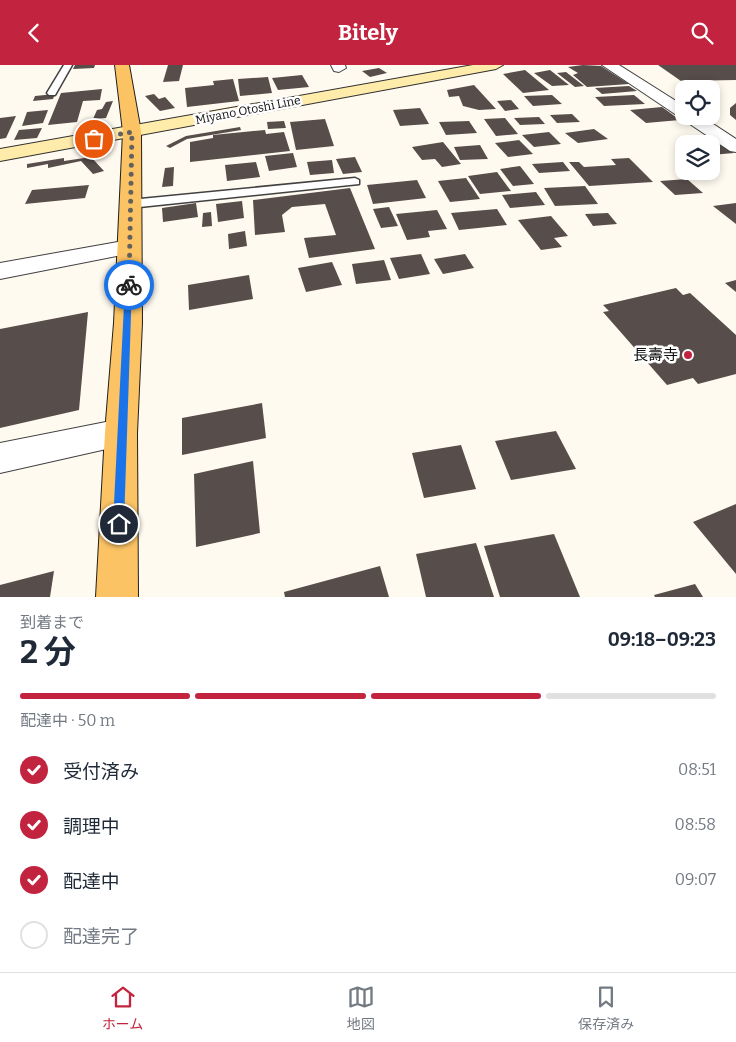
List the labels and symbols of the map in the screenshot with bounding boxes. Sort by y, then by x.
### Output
street label: Miyano Otoshi Line [194,93,302,127]
pin [73,118,115,160]
courier [104,260,154,310]
place label: 長壽寺 [633,346,678,364]
marker: 長壽寺 [682,349,694,361]
pin [98,503,140,545]

